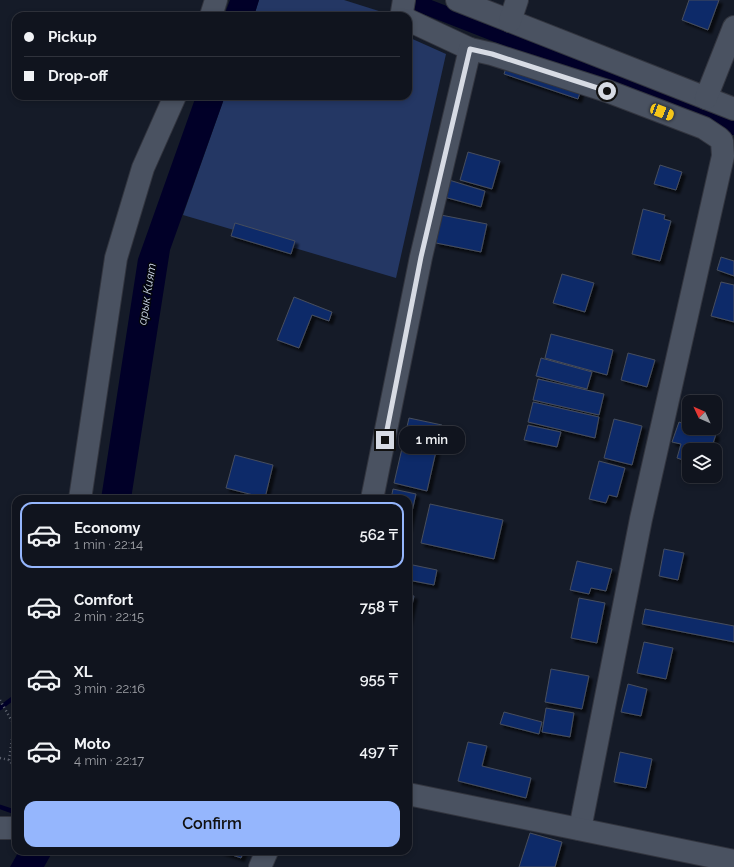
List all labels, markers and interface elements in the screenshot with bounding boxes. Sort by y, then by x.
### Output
text: Pickup [48,28,97,46]
text: Drop-off [48,67,108,85]
route start [598,82,616,100]
car [649,102,675,122]
water label: арык Кият [135,262,159,326]
north arrow [682,395,722,435]
map controls [682,395,722,483]
callout: 1 min [399,426,465,454]
route end [376,431,394,449]
text: 1 min [416,432,448,447]
button: layers [682,443,722,483]
icon: car [26,517,62,553]
text: Economy [74,519,141,537]
text: 562 ₸ [359,526,398,544]
text: 1 min · 22:14 [74,537,143,552]
icon: car [26,589,62,625]
text: Comfort [74,591,133,609]
text: 758 ₸ [360,598,398,616]
text: 2 min · 22:15 [74,609,144,624]
icon: car [26,661,62,697]
text: XL [74,663,92,681]
text: 955 ₸ [360,670,398,688]
text: 3 min · 22:16 [74,681,145,696]
icon: car [26,733,62,769]
text: Moto [74,735,111,753]
text: 497 ₸ [360,742,398,760]
text: 4 min · 22:17 [74,753,144,768]
button: Confirm [24,801,400,847]

